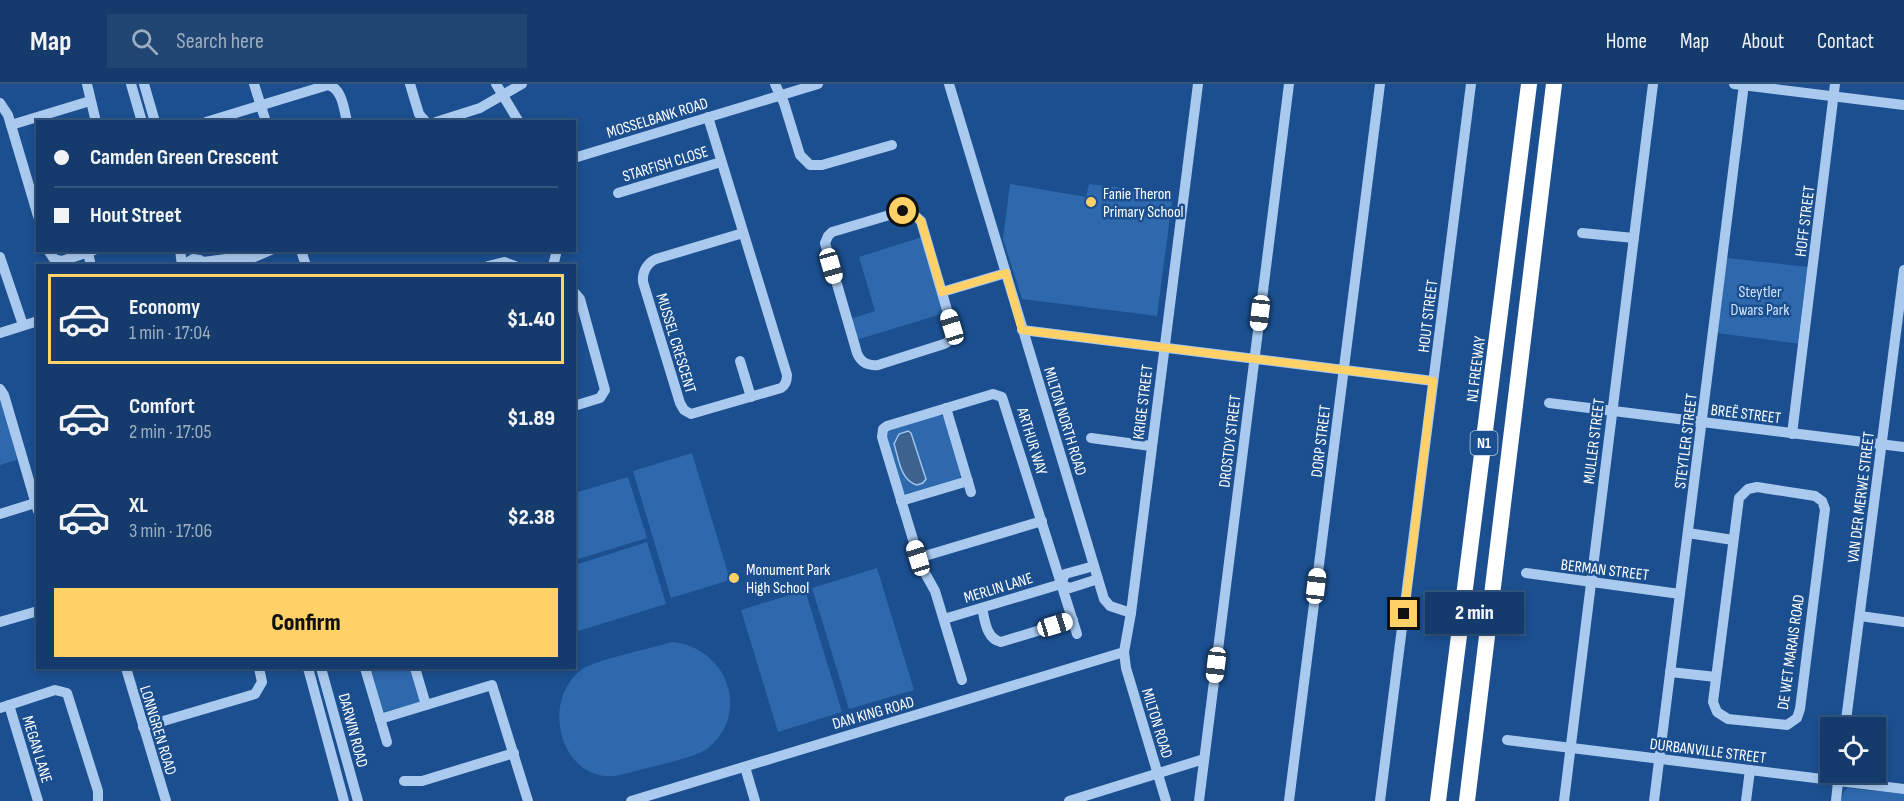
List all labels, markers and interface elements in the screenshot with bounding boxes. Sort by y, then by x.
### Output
search box [107,14,527,68]
text: Map [30,25,71,58]
icon: search [128,25,161,58]
text: Search here [176,28,264,55]
text: Home [1606,29,1647,54]
text: Map [1680,29,1709,54]
text: About [1742,29,1784,54]
text: Contact [1817,29,1874,54]
street label: MOSSELBANK ROAD [604,94,711,143]
street label: STARFISH CLOSE [620,142,711,186]
text: Camden Green Crescent [90,144,278,171]
street label: HOFF STREET [1792,184,1819,258]
place label: Fanie Theron Primary School [1103,185,1184,222]
marker: Fanie Theron Primary School [1084,195,1098,209]
route start [889,197,916,224]
text: Hout Street [90,202,181,229]
car [817,246,845,286]
street label: HOUT STREET [1415,278,1442,354]
park label: Steytler Dwars Park [1731,283,1789,320]
street label: MUSSEL CRESCENT [651,291,700,396]
icon: car [57,292,111,346]
text: Economy [129,294,200,321]
car [1249,294,1271,332]
text: $1.40 [507,306,555,333]
car [938,307,966,347]
text: 1 min · 17:04 [129,321,211,345]
street label: N1 FREEWAY [1463,335,1490,403]
street label: KRIGE STREET [1129,363,1158,441]
street label: MILTON NORTH ROAD [1039,365,1090,478]
icon: car [57,391,111,445]
street label: STEYTLER STREET [1671,392,1702,490]
text: Comfort [129,393,195,420]
street label: DROSTDY STREET [1215,393,1246,489]
street label: MULLER STREET [1580,397,1609,485]
street label: BREË STREET [1710,401,1782,428]
street label: DORP STREET [1308,403,1335,478]
text: $1.89 [507,405,555,432]
street label: ARTHUR WAY [1012,405,1051,478]
text: 2 min · 17:05 [129,420,211,444]
street label: VAN DER MERWE STREET [1844,430,1879,564]
road number: N1 [1470,431,1498,455]
icon: car [57,490,111,544]
text: XL [129,492,148,519]
text: $2.38 [507,504,555,531]
text: 3 min · 17:06 [129,519,212,543]
car [904,538,932,578]
street label: BERMAN STREET [1560,556,1650,585]
place label: Monument Park High School [746,561,830,598]
car [1305,567,1327,605]
street label: MERLIN LANE [962,569,1035,608]
marker: Monument Park High School [727,571,741,585]
button: Confirm [54,588,558,657]
callout: 2 min [1425,593,1524,635]
street label: DE WET MARAIS ROAD [1774,593,1809,711]
route end [1390,600,1417,627]
text: 2 min [1455,601,1494,625]
car [1035,611,1075,639]
car [1205,646,1227,684]
street label: LONNGREN ROAD [135,683,180,778]
street label: MILTON ROAD [1137,686,1176,761]
street label: DARWIN ROAD [334,691,372,770]
street label: DAN KING ROAD [830,693,917,734]
street label: MEGAN LANE [17,714,56,785]
map controls [1820,717,1886,783]
button: locate [1820,717,1886,783]
street label: DURBANVILLE STREET [1649,735,1768,768]

